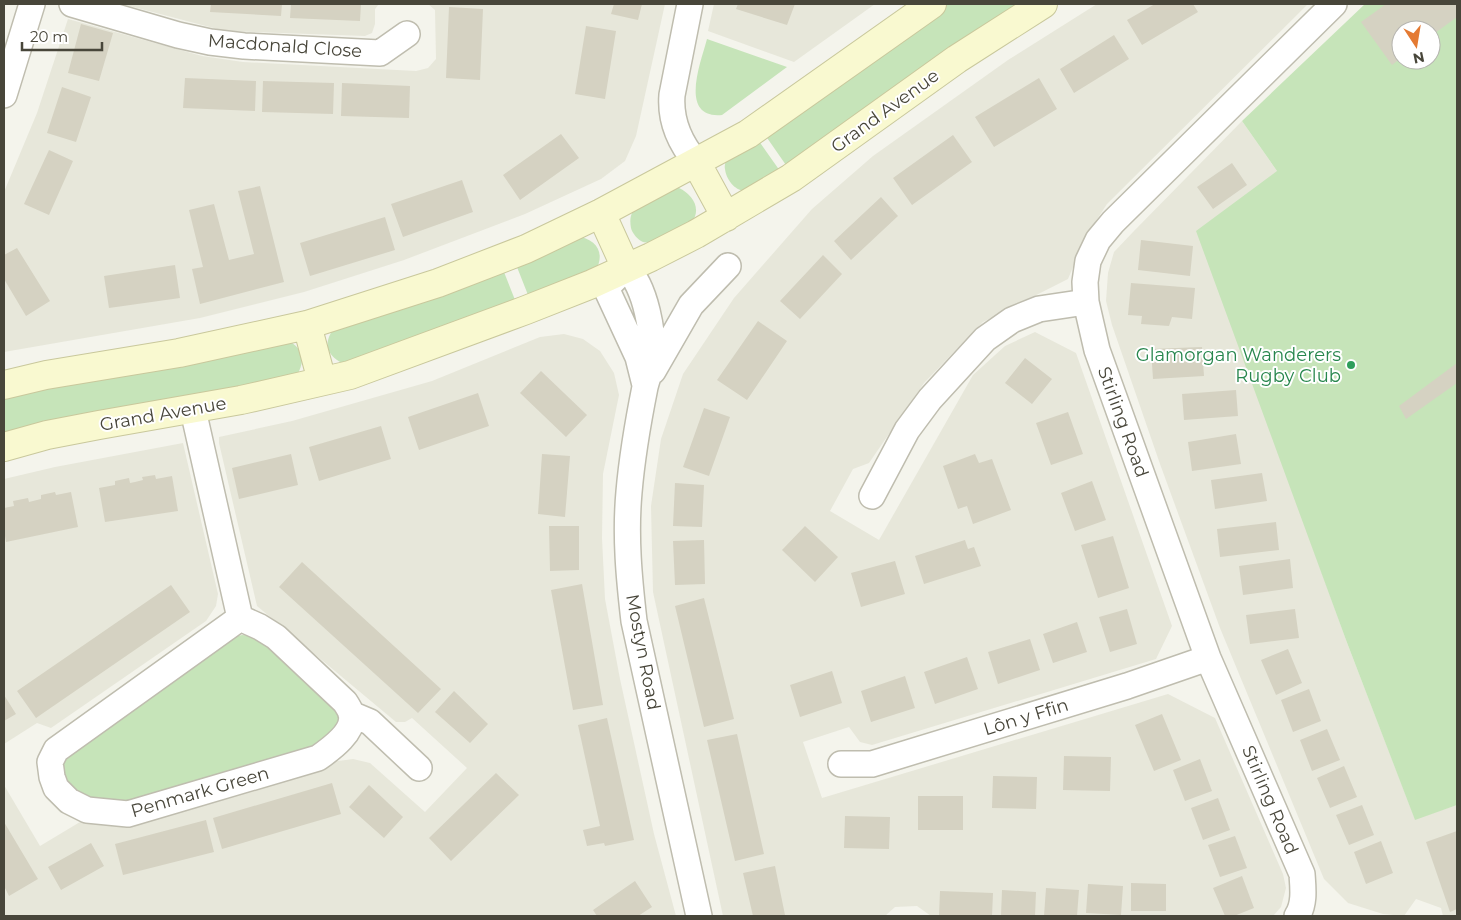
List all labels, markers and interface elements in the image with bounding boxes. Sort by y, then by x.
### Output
scale bar [22,20,102,52]
north arrow [1391,20,1441,70]
text: 20 m [30,27,68,46]
street label: Macdonald Close [207,30,363,62]
text: N [1411,48,1426,68]
street label: Grand Avenue [827,64,943,158]
place label: Glamorgan Wanderers Rugby Club [1136,344,1341,387]
marker: Glamorgan Wanderers Rugby Club [1345,359,1357,371]
street label: Stirling Road [1093,364,1153,480]
street label: Grand Avenue [98,392,228,436]
street label: Mostyn Road [621,592,665,712]
street label: Lôn y Ffin [981,694,1071,740]
street label: Stirling Road [1237,742,1303,858]
street label: Penmark Green [128,762,272,822]

